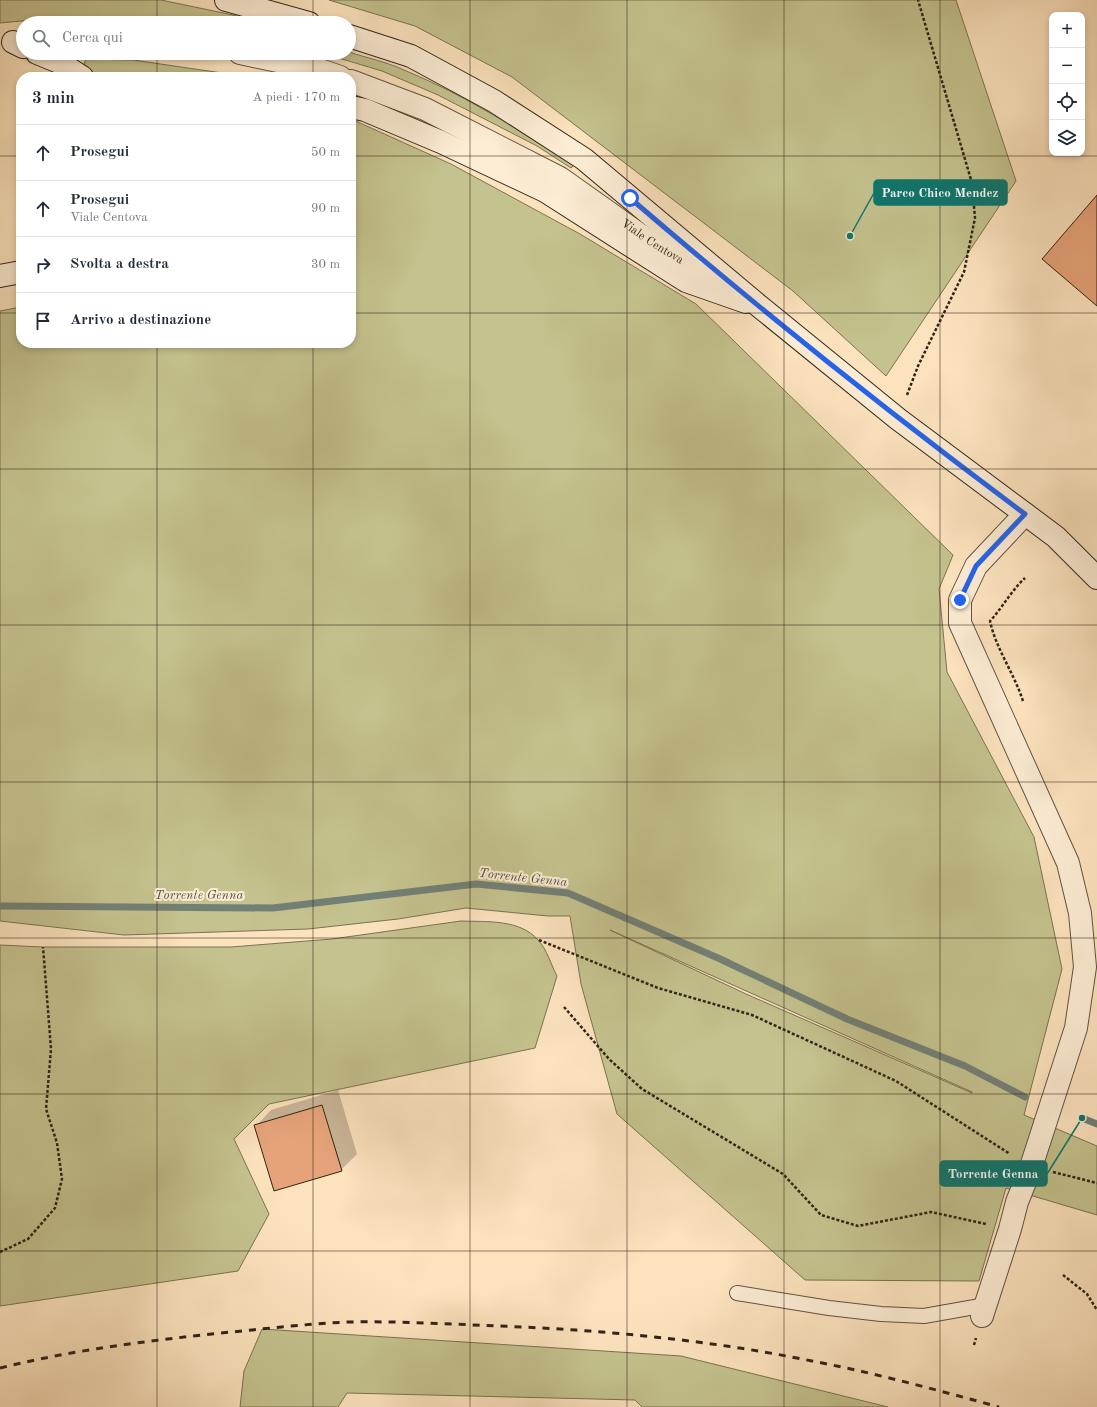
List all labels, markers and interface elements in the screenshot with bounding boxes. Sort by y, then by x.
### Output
map controls [1049,12,1085,156]
button: + [1049,12,1085,48]
search box [16,16,356,60]
icon: search [30,27,52,49]
text: Cerca qui [62,31,123,46]
button: − [1049,48,1085,84]
button: locate [1049,84,1085,120]
text: 3 min [32,90,75,107]
text: A piedi · 170 m [252,91,340,104]
button: layers [1049,120,1085,156]
icon: ahead [32,142,54,164]
text: Prosegui [70,145,129,160]
text: 50 m [311,146,340,159]
callout: Parco Chico Mendez [874,180,1007,205]
text: Parco Chico Mendez [881,187,999,200]
route start [621,189,639,207]
text: Prosegui [70,193,129,208]
icon: ahead [32,198,54,220]
text: 90 m [311,202,340,215]
text: Viale Centova [70,211,148,224]
street label: Viale Centova [619,217,685,267]
icon: right [32,254,54,276]
text: Svolta a destra [70,257,169,272]
text: 30 m [311,258,340,271]
icon: arrive [32,310,54,332]
text: Arrivo a destinazione [70,313,211,328]
route end [951,591,969,609]
water label: Torrente Genna [478,867,568,889]
water label: Torrente Genna [155,889,243,902]
callout: Torrente Genna [940,1161,1047,1186]
text: Torrente Genna [948,1168,1039,1181]

